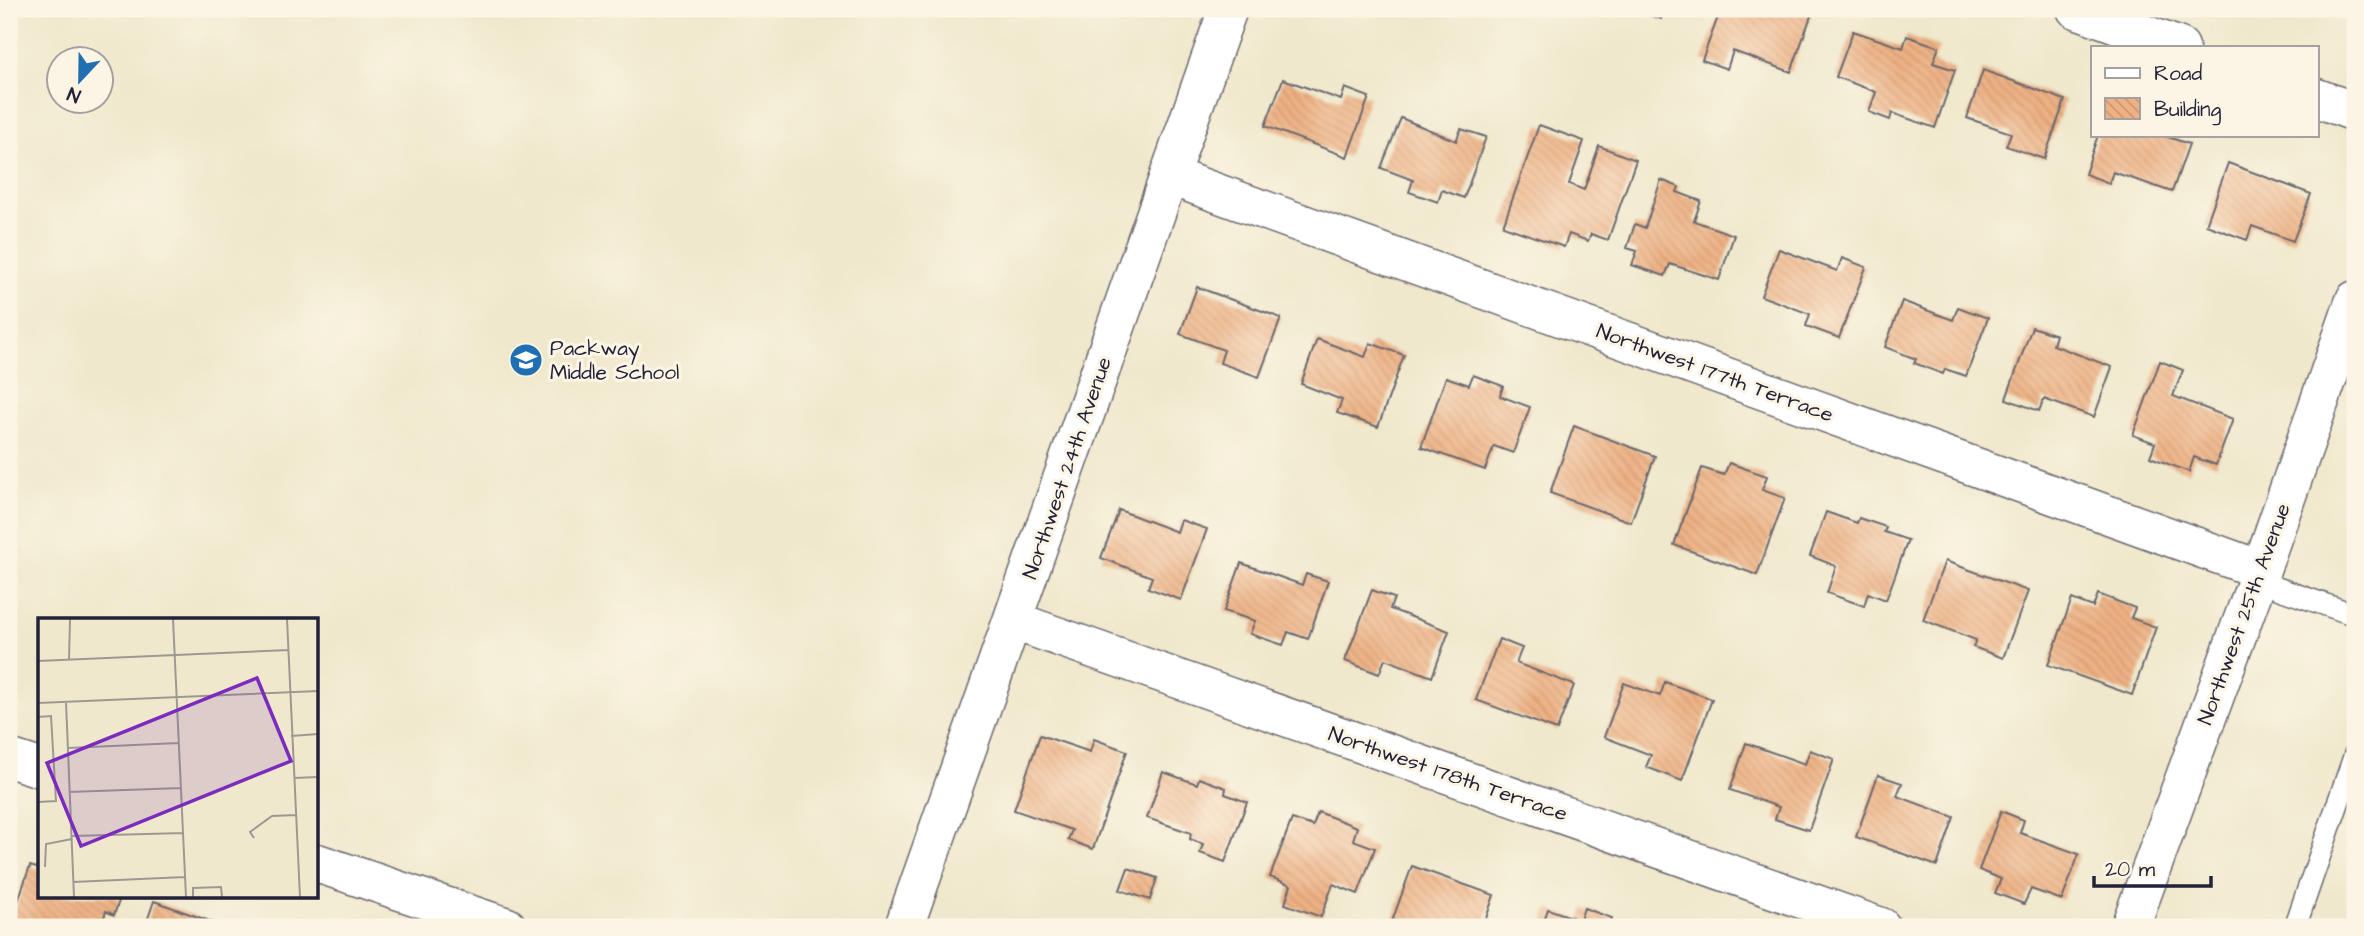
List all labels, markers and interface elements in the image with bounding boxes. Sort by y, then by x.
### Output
north arrow [46,46,116,116]
legend [2091,46,2318,136]
text: Road [2154,59,2202,88]
text: N [64,80,85,109]
text: Building [2154,95,2222,126]
street label: Northwest 177th Terrace [1593,317,1837,429]
place label: Packway Middle School [550,334,679,387]
school or university icon: Packway Middle School [507,341,545,379]
street label: Northwest 24th Avenue [1015,353,1119,583]
street label: Northwest 25th Avenue [2190,499,2298,729]
inset map [38,618,318,898]
street label: Northwest 178th Terrace [1325,719,1571,829]
scale bar [2094,845,2212,889]
text: 20 m [2105,855,2156,884]

